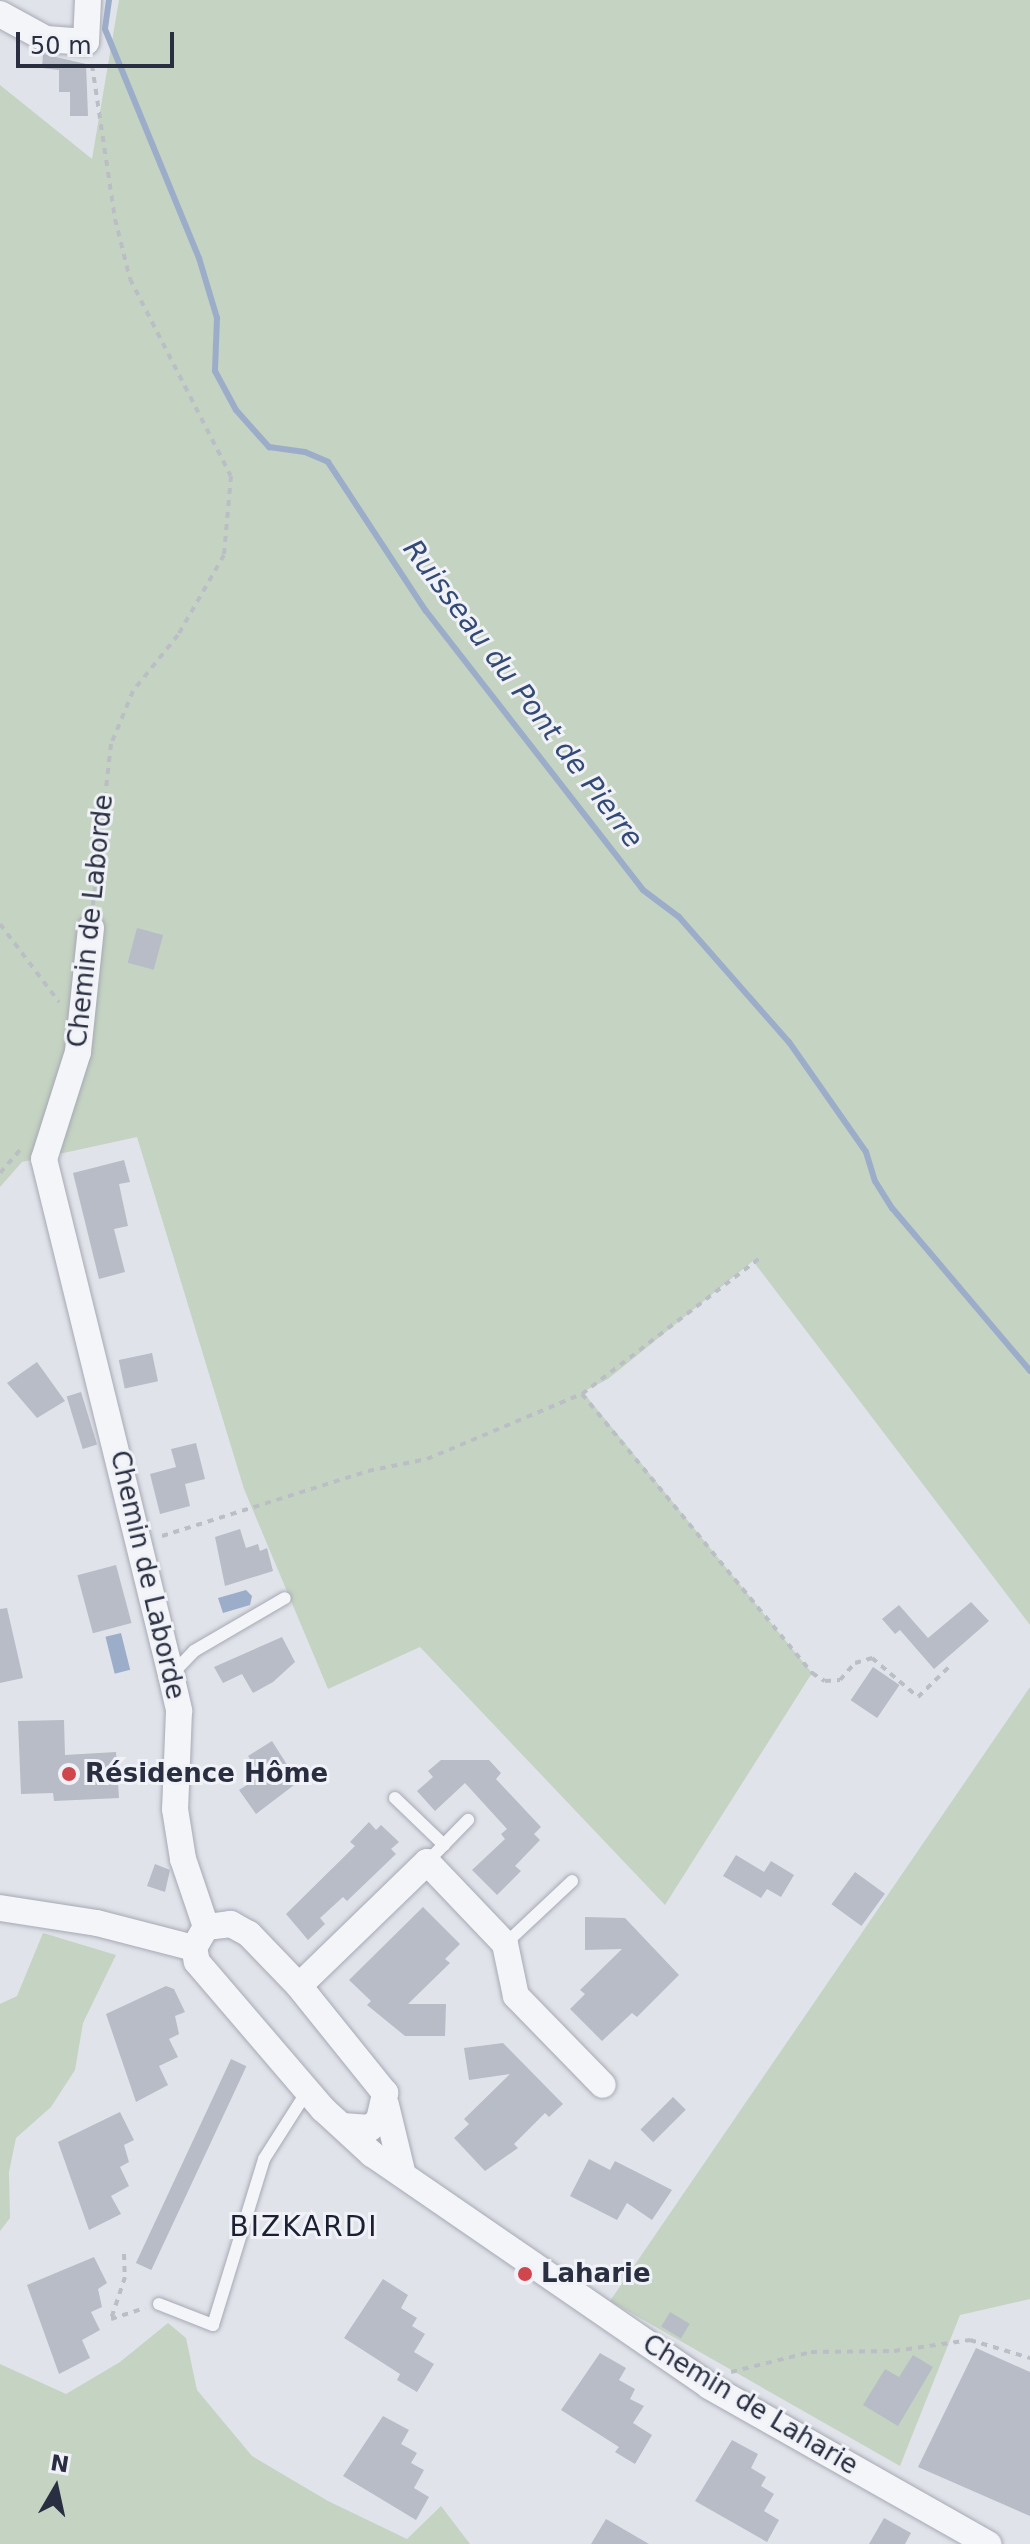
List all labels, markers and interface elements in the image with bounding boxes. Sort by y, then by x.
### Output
scale bar [20,16,178,66]
text: 50 m [30,32,92,60]
water label: Ruisseau du Pont de Pierre [396,533,650,855]
street label: Chemin de Laborde [62,793,120,1049]
street label: Chemin de Laborde [103,1448,191,1702]
place label: Résidence Hôme [85,1758,328,1790]
marker: Résidence Hôme [60,1765,78,1783]
district label: BIZKARDI [230,2210,378,2244]
place label: Laharie [541,2258,651,2290]
marker: Laharie [516,2265,534,2283]
street label: Chemin de Laharie [637,2328,863,2482]
north arrow [16,2448,96,2528]
text: N [49,2450,71,2478]

